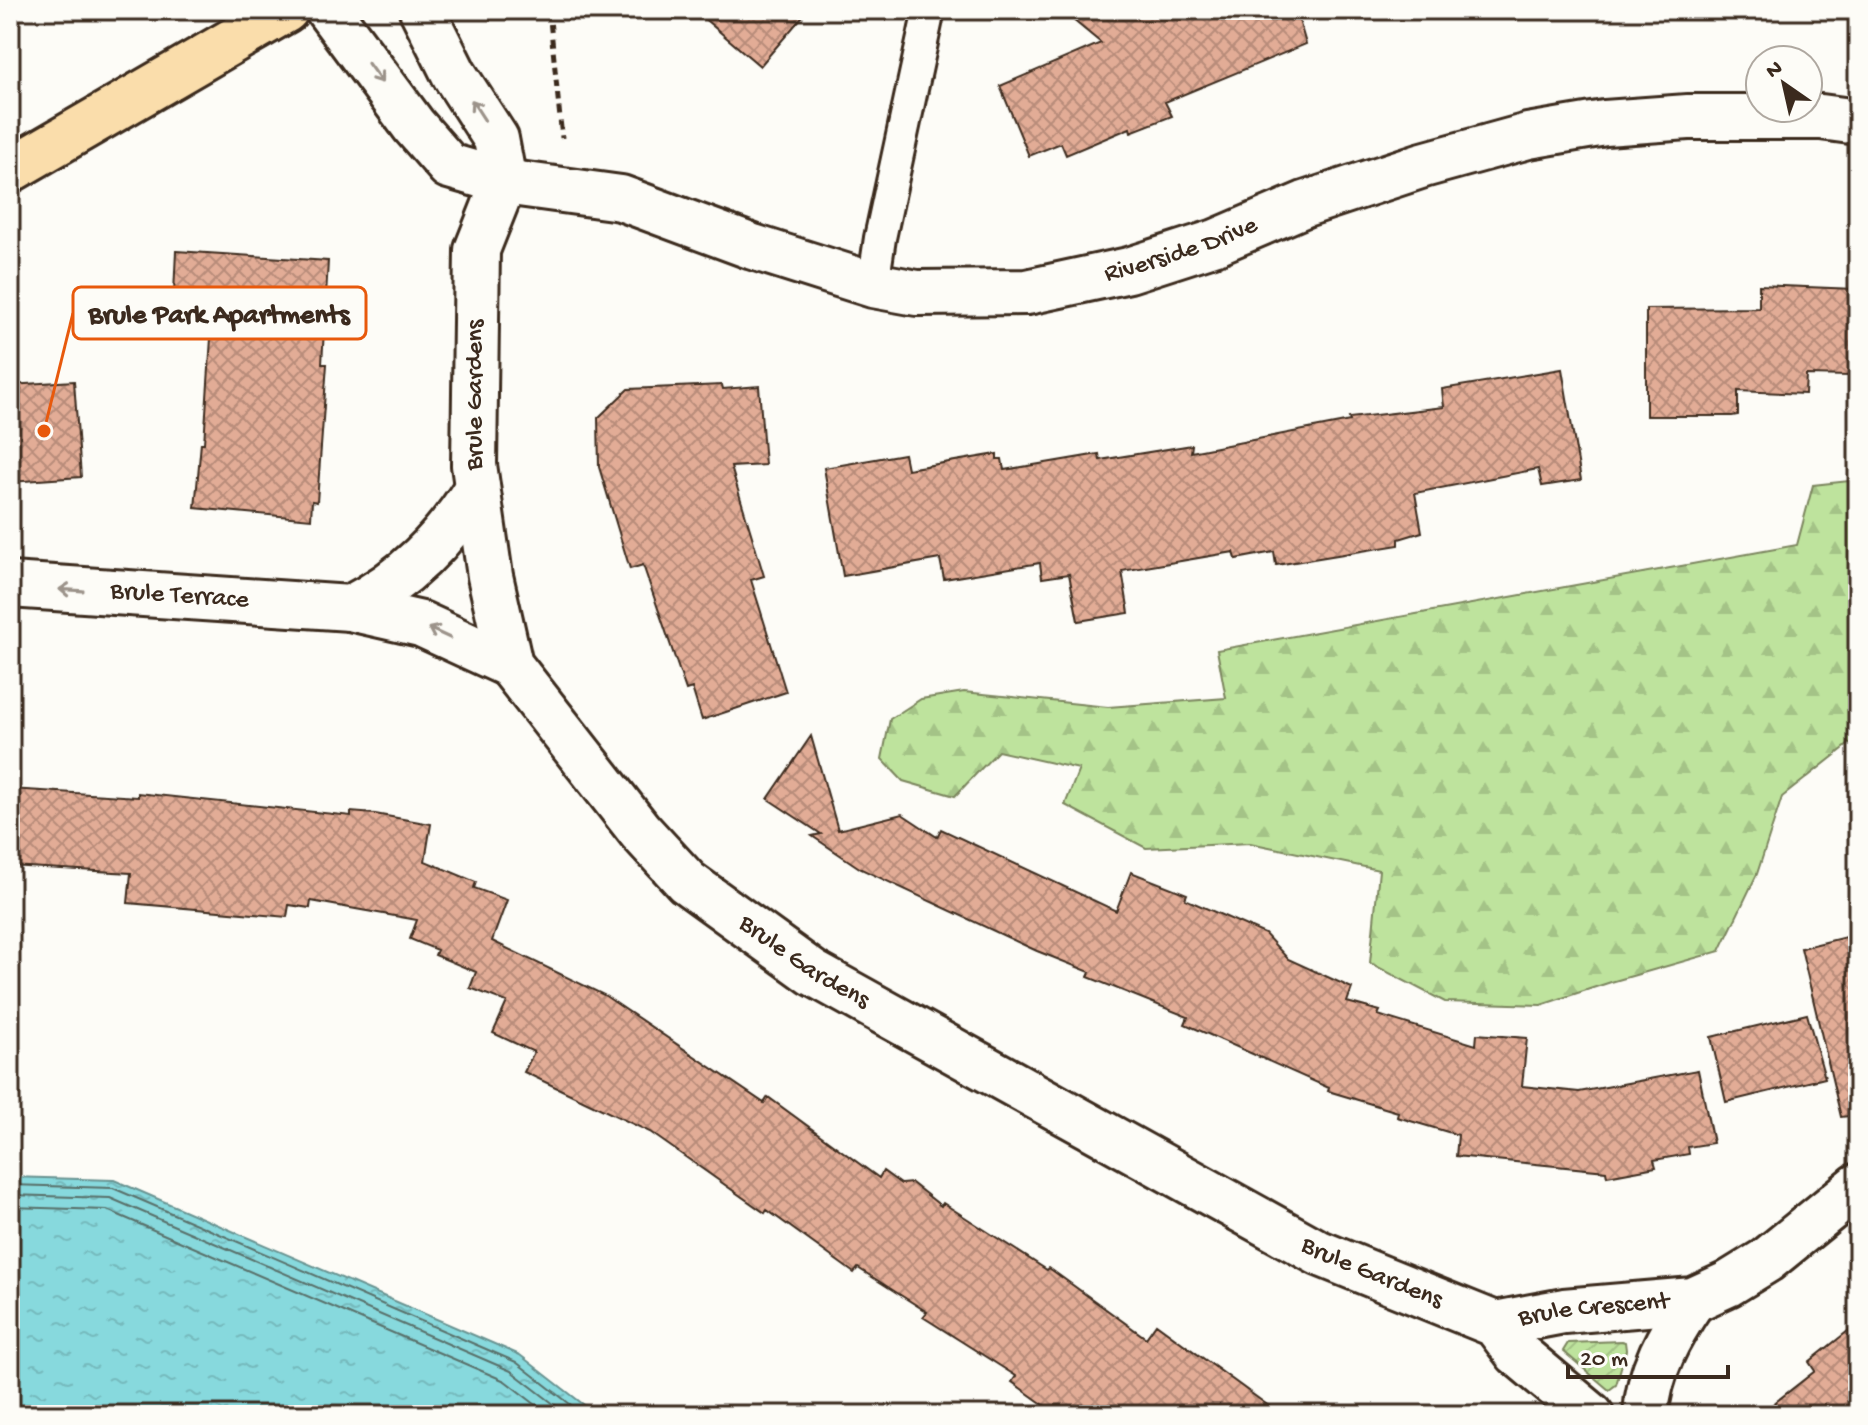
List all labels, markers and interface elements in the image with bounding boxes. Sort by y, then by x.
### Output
north arrow [1744,44,1824,124]
text: N [1762,56,1788,86]
one-way arrow [367,61,383,83]
one-way arrow [469,99,485,122]
street label: Riverside Drive [1102,210,1263,290]
callout: Brule Park Apartments [73,287,366,339]
text: Brule Park Apartments [87,300,351,333]
street label: Brule Gardens [461,318,492,471]
street label: Brule Terrace [108,576,250,617]
one-way arrow [58,582,85,597]
one-way arrow [427,624,452,639]
street label: Brule Gardens [731,908,876,1017]
street label: Brule Gardens [1294,1230,1448,1317]
street label: Brule Crescent [1515,1286,1673,1335]
scale bar [1568,1329,1728,1379]
text: 20 m [1580,1346,1628,1375]

